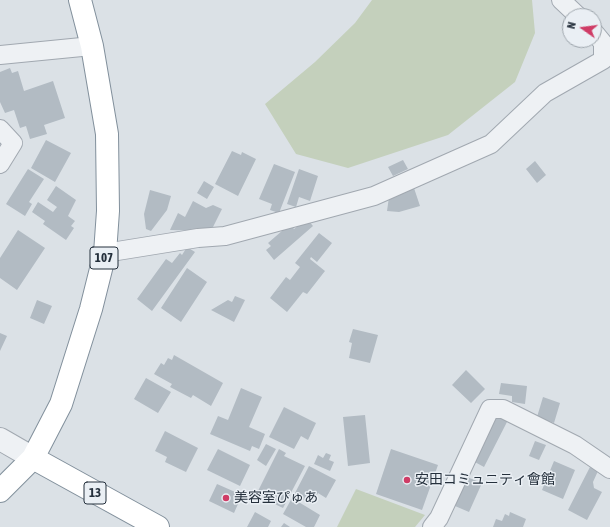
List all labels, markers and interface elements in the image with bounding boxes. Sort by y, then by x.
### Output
north arrow [562,8,602,48]
text: N [565,21,578,30]
road number: 107 [90,247,118,269]
place label: 安田コミュニティ會館 [415,472,555,488]
marker: 安田コミュニティ會館 [402,475,412,485]
road number: 13 [84,482,106,504]
place label: 美容室ぴゅあ [234,490,318,506]
marker: 美容室ぴゅあ [221,493,231,503]

